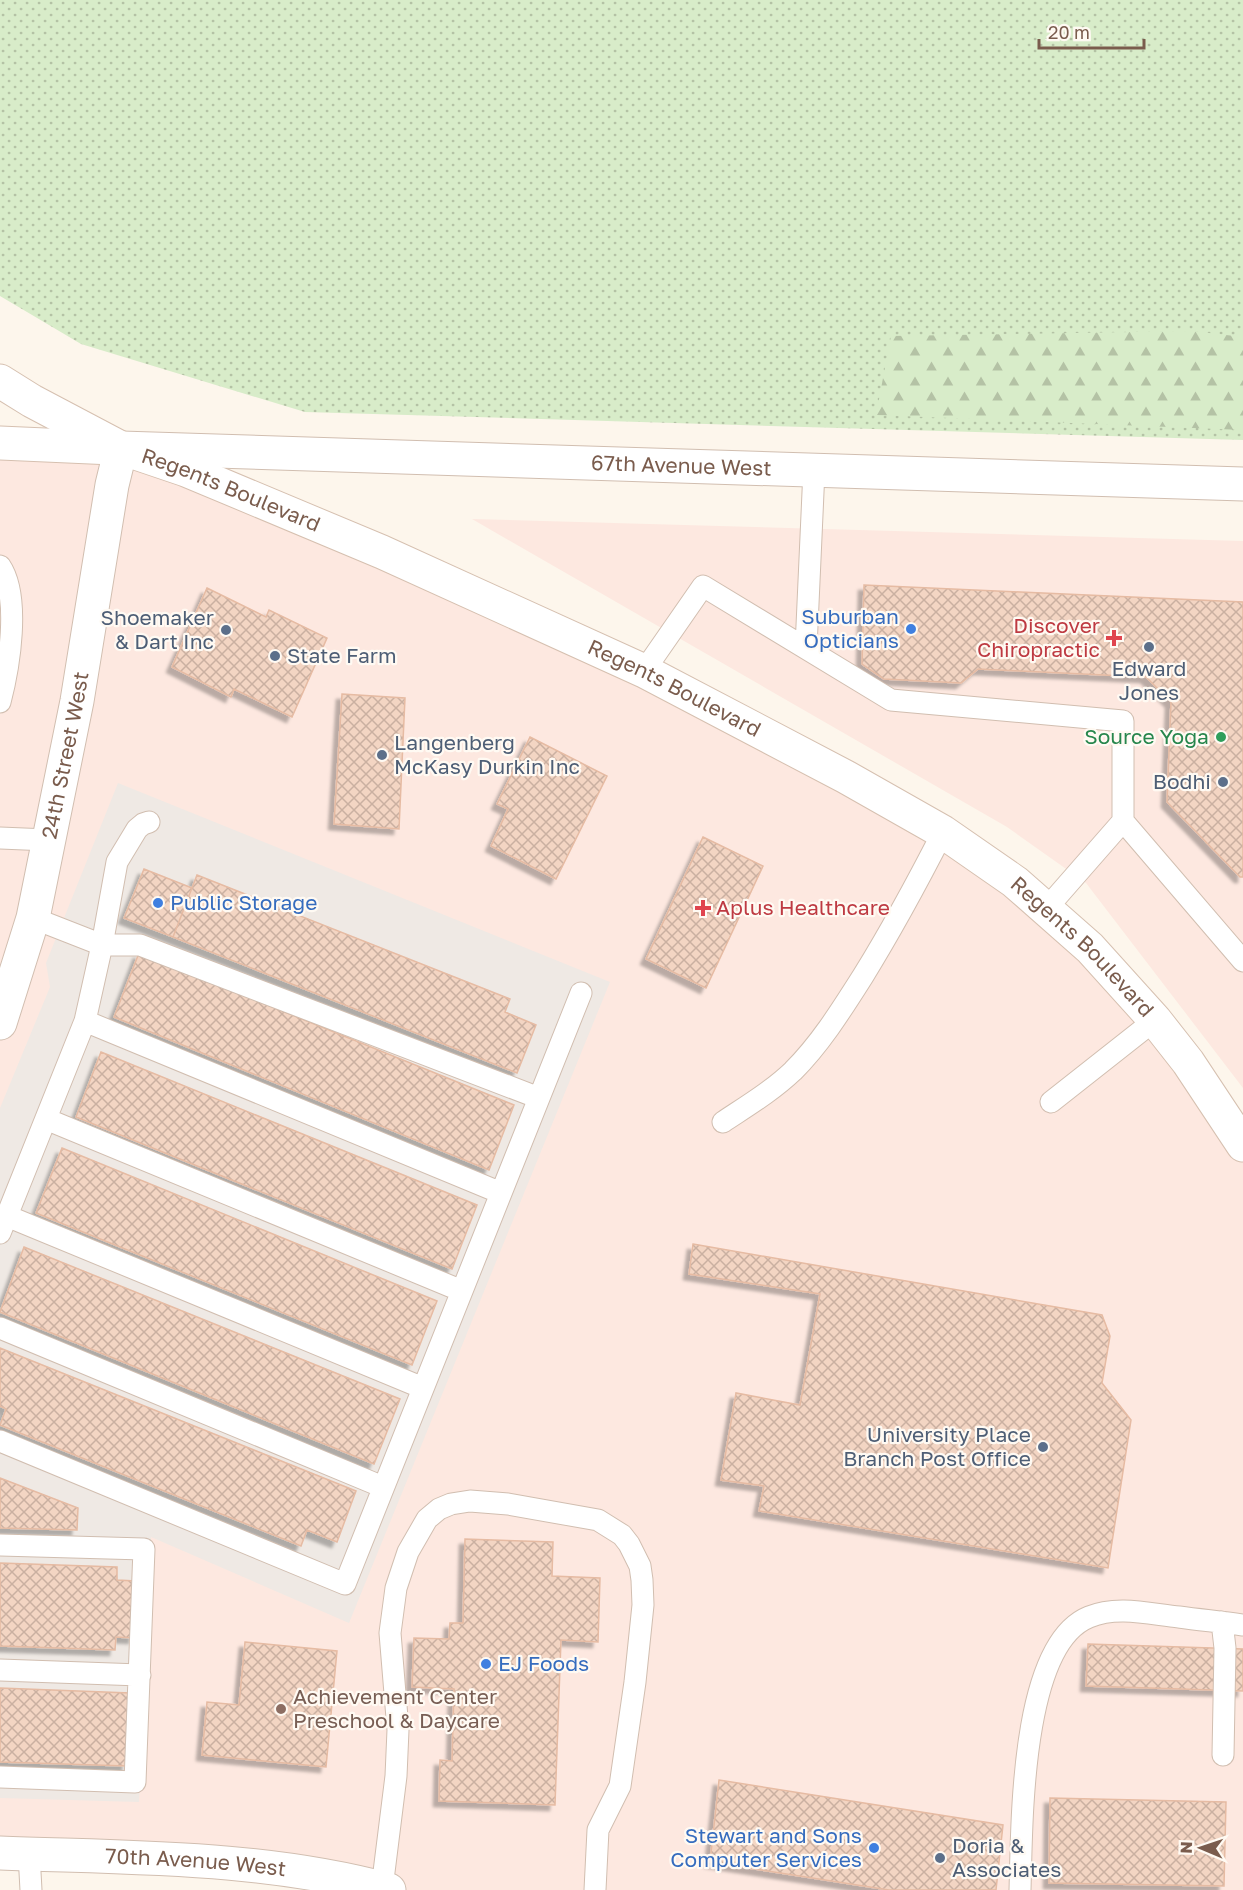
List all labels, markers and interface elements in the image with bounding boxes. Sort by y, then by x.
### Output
scale bar [1039,12,1144,50]
text: 20 m [1048,21,1090,43]
street label: Regents Boulevard [138,442,324,537]
street label: 67th Avenue West [591,449,772,481]
place label: Suburban Opticians [801,603,899,653]
place label: Shoemaker & Dart Inc [101,604,214,654]
place label: Discover Chiropractic [977,612,1100,662]
marker: Suburban Opticians [904,622,918,636]
marker: Shoemaker & Dart Inc [219,623,233,637]
marker: Discover Chiropractic [1105,629,1123,647]
street label: Regents Boulevard [584,633,766,742]
marker: Edward Jones [1142,640,1156,654]
place label: State Farm [287,642,397,668]
marker: State Farm [268,649,282,663]
place label: Edward Jones [1112,655,1186,705]
street label: 24th Street West [35,670,94,841]
place label: Source Yoga [1084,723,1209,749]
place label: Langenberg McKasy Durkin Inc [394,729,580,779]
marker: Source Yoga [1214,730,1228,744]
marker: Langenberg McKasy Durkin Inc [375,748,389,762]
place label: Bodhi [1153,768,1211,794]
marker: Bodhi [1216,775,1230,789]
street label: Regents Boulevard [1006,870,1160,1022]
place label: Public Storage [170,889,317,915]
place label: Aplus Healthcare [716,894,890,920]
marker: Public Storage [151,896,165,910]
marker: Aplus Healthcare [694,899,712,917]
place label: University Place Branch Post Office [843,1421,1031,1471]
marker: University Place Branch Post Office [1036,1440,1050,1454]
place label: EJ Foods [498,1650,589,1676]
marker: EJ Foods [479,1657,493,1671]
place label: Achievement Center Preschool & Daycare [293,1683,500,1733]
marker: Achievement Center Preschool & Daycare [274,1702,288,1716]
north arrow [1171,1818,1231,1878]
place label: Stewart and Sons Computer Services [670,1822,862,1872]
place label: Doria & Associates [952,1832,1061,1882]
marker: Stewart and Sons Computer Services [867,1841,881,1855]
text: N [1176,1841,1196,1854]
street label: 70th Avenue West [105,1842,288,1881]
marker: Doria & Associates [933,1851,947,1865]

